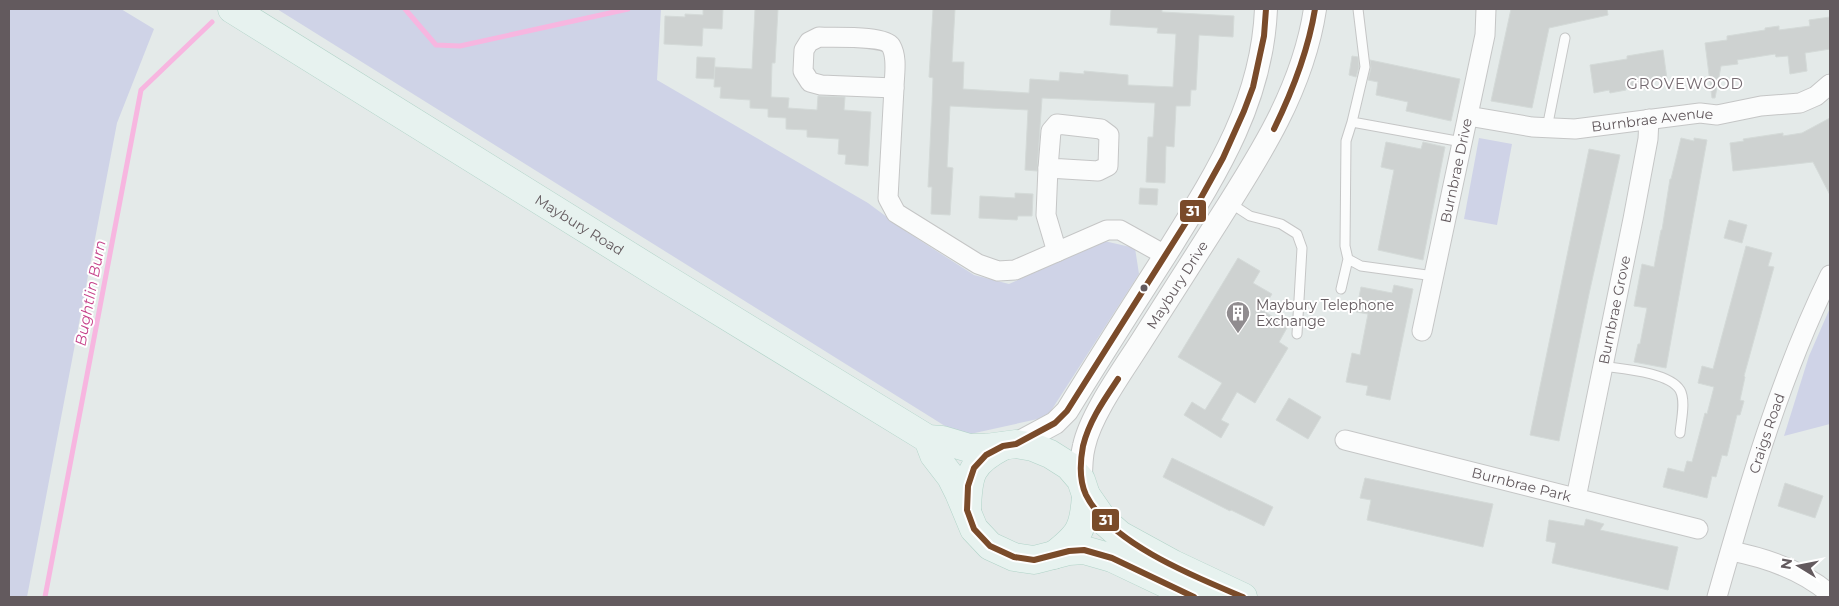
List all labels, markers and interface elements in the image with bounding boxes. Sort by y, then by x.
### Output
district label: GROVEWOOD [1626,74,1744,93]
street label: Burnbrae Avenue [1590,104,1714,136]
street label: Burnbrae Drive [1436,117,1476,225]
street label: Maybury Road [532,191,627,259]
line badge: 31 [1179,199,1207,223]
text: 31 [1185,202,1200,220]
street label: Maybury Drive [1142,237,1212,332]
water label: Bughtlin Burn [70,238,110,348]
street label: Burnbrae Grove [1595,254,1634,366]
unlabelled marker [1139,283,1149,293]
place label: Maybury Telephone Exchange [1256,296,1394,330]
building icon: Maybury Telephone Exchange [1225,300,1251,334]
street label: Craigs Road [1745,391,1789,476]
street label: Burnbrae Park [1470,463,1574,506]
line badge: 31 [1091,508,1120,532]
text: 31 [1098,511,1113,529]
north arrow [1774,541,1824,591]
text: N [1776,557,1796,571]

